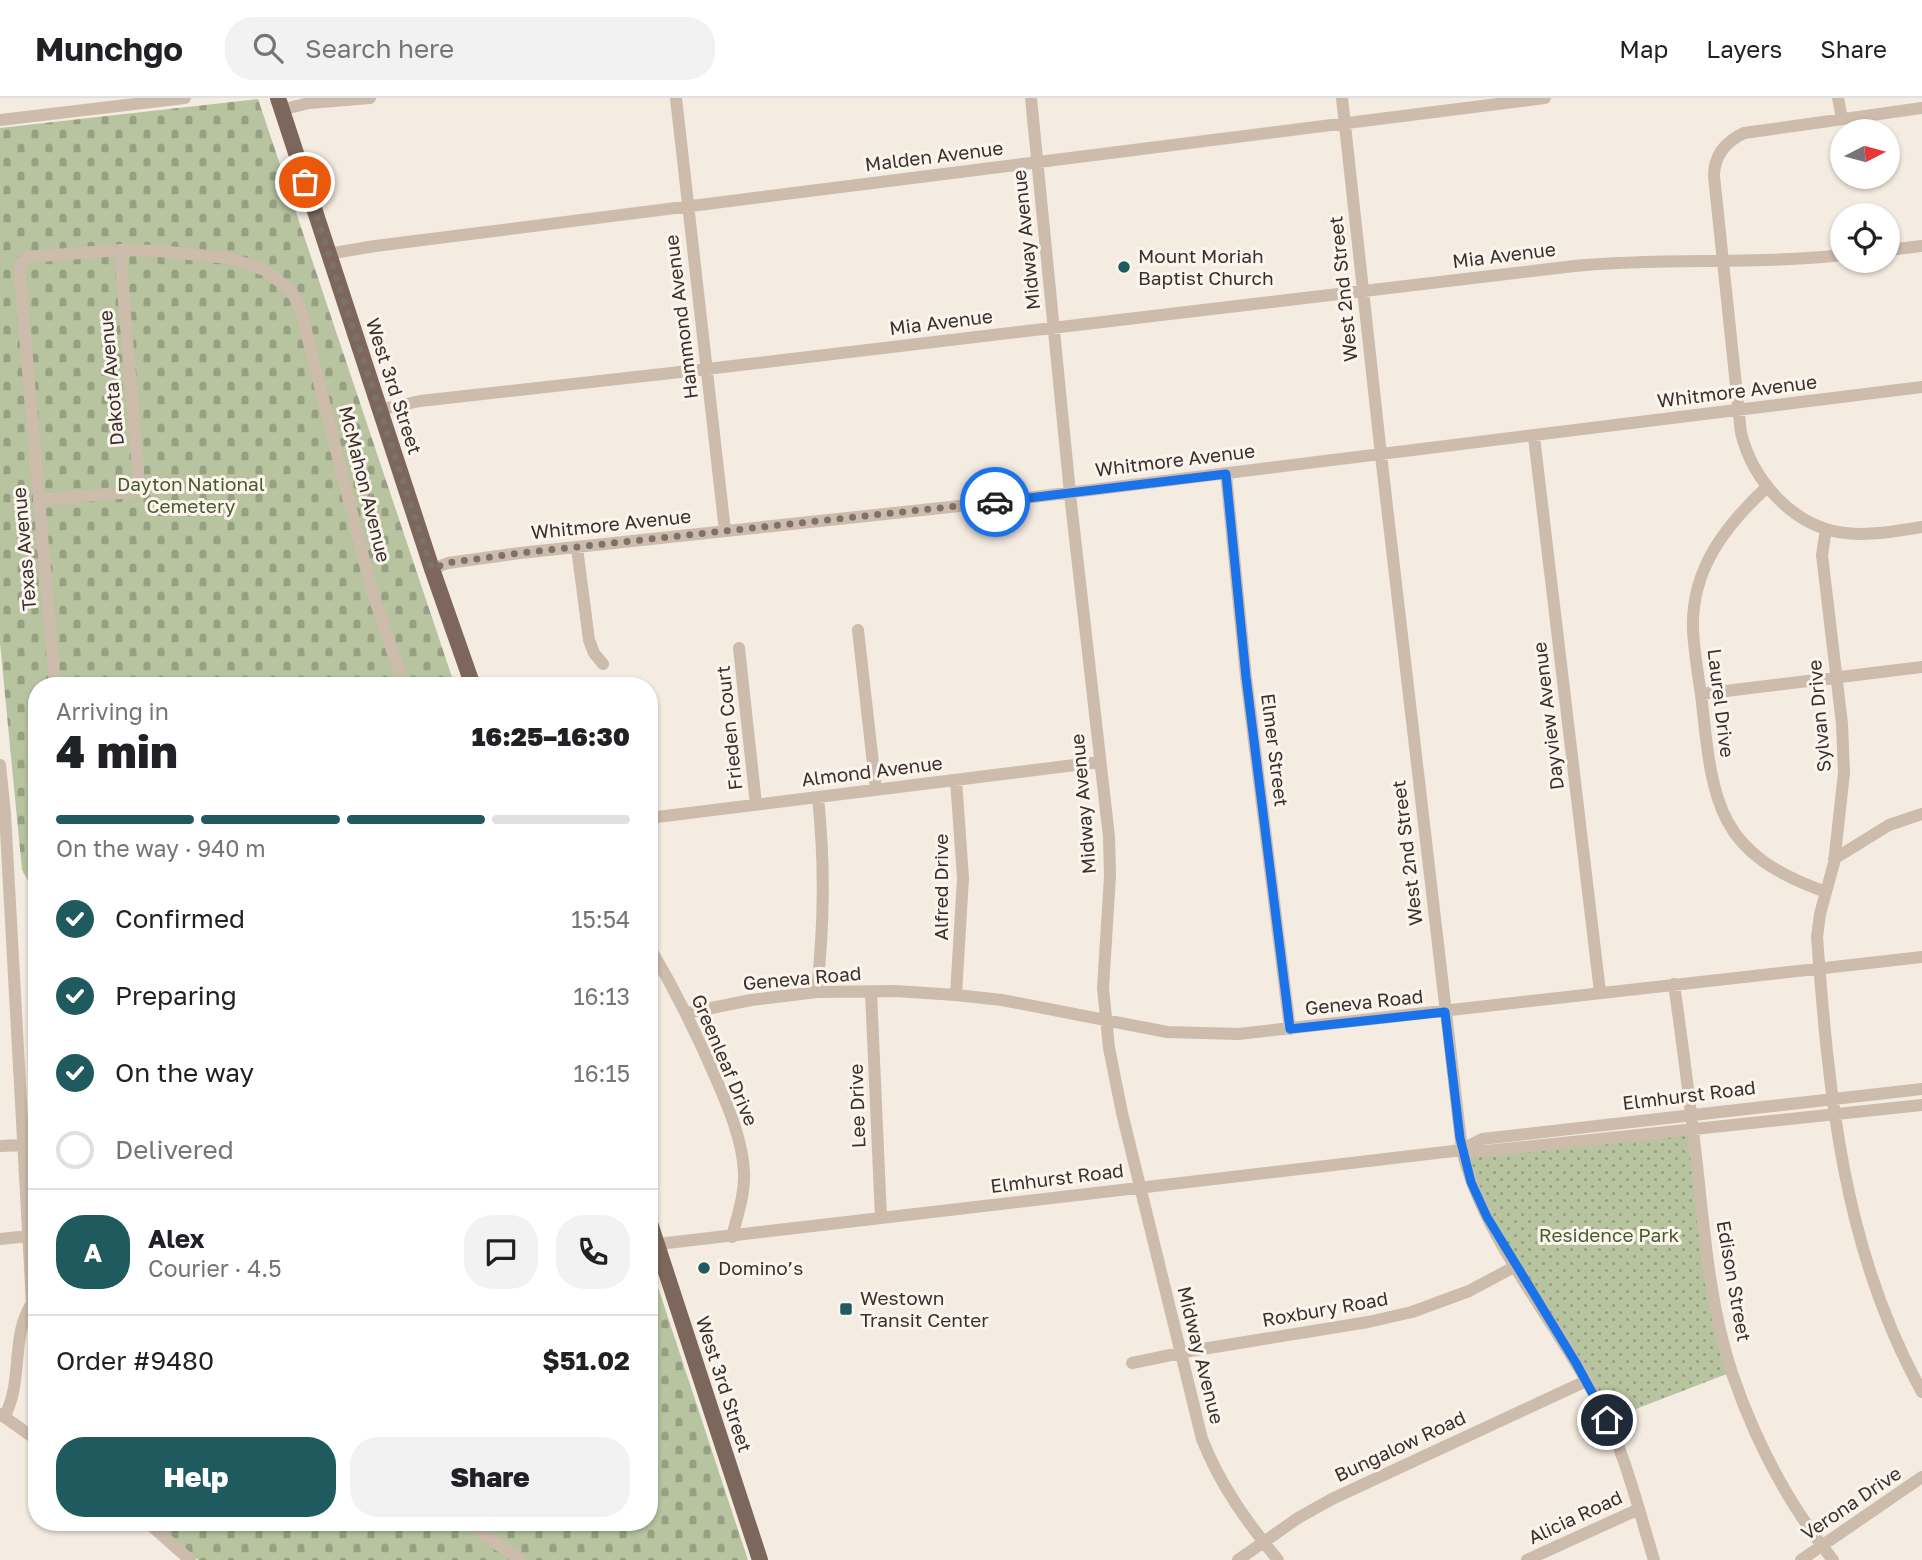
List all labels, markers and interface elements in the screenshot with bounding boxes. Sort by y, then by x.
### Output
search box [225,17,715,80]
text: Munchgo [35,29,183,68]
icon: search [249,29,287,67]
text: Search here [305,33,454,64]
text: Map [1619,34,1668,63]
text: Layers [1706,34,1782,63]
text: Share [1820,34,1887,63]
north arrow [1830,119,1900,189]
map controls [1830,119,1900,273]
street label: Malden Avenue [863,136,1004,175]
pin [275,152,335,212]
icon: bag [286,163,324,201]
street label: Midway Avenue [1007,169,1044,311]
button: locate [1830,203,1900,273]
street label: West 2nd Street [1323,215,1362,363]
street label: Hammond Avenue [659,234,702,401]
street label: Mia Avenue [1451,237,1557,272]
place label: Mount Moriah Baptist Church [1138,244,1274,289]
marker: Mount Moriah Baptist Church [1116,259,1132,275]
street label: Mia Avenue [888,304,994,339]
street label: Dakota Avenue [93,309,128,447]
street label: West 3rd Street [362,315,427,457]
street label: Whitmore Avenue [1656,369,1818,412]
street label: McMahon Avenue [335,403,396,564]
street label: Whitmore Avenue [1094,438,1256,481]
courier [960,467,1030,537]
park label: Dayton National Cemetery [117,472,265,517]
icon: car [976,483,1014,521]
street label: Texas Avenue [7,486,40,612]
street label: Whitmore Avenue [530,504,692,543]
street label: Dayview Avenue [1527,641,1568,791]
street label: Laurel Drive [1703,647,1740,759]
street label: Sylvan Drive [1802,659,1835,773]
street label: Frieden Court [711,665,746,792]
street label: Elmer Street [1257,692,1294,808]
text: Arriving in [56,697,169,725]
text: 16:25–16:30 [472,721,630,752]
text: 4 min [56,723,178,778]
street label: Midway Avenue [1065,733,1100,875]
street label: Almond Avenue [800,750,944,791]
street label: West 2nd Street [1386,779,1427,927]
text: On the way · 940 m [56,834,266,862]
street label: Alfred Drive [929,834,952,940]
icon: check [56,900,94,938]
text: Confirmed [115,903,245,934]
text: 15:54 [571,905,630,933]
street label: Geneva Road [742,961,862,994]
icon: check [56,977,94,1015]
text: Preparing [115,980,237,1011]
text: 16:13 [573,982,630,1010]
street label: Geneva Road [1304,984,1424,1019]
street label: Greenleaf Drive [687,991,764,1129]
icon: check [56,1054,94,1092]
text: On the way [115,1057,254,1088]
text: 16:15 [574,1059,630,1087]
street label: Lee Drive [844,1063,869,1149]
street label: Elmhurst Road [1621,1075,1757,1114]
text: Delivered [115,1134,234,1165]
street label: Elmhurst Road [989,1158,1125,1197]
button: chat [464,1215,538,1289]
button: phone [556,1215,630,1289]
street label: Edison Street [1713,1219,1756,1343]
text: Alex [148,1223,205,1254]
park label: Residence Park [1539,1223,1680,1246]
text: A [84,1237,102,1268]
text: Courier · 4.5 [148,1254,281,1282]
place label: Domino’s [718,1256,803,1279]
marker: Domino’s [696,1260,712,1276]
street label: Midway Avenue [1173,1284,1230,1426]
place label: Westown Transit Center [860,1286,989,1331]
street label: Roxbury Road [1260,1286,1390,1331]
marker: Westown Transit Center [838,1301,854,1317]
street label: West 3rd Street [692,1313,757,1455]
text: Order #9480 [56,1345,214,1376]
text: $51.02 [542,1345,630,1376]
pin [1577,1390,1637,1450]
icon: home [1588,1401,1626,1439]
street label: Bungalow Road [1331,1405,1469,1486]
button: Help [56,1437,336,1517]
button: Share [350,1437,630,1517]
street label: Verona Drive [1796,1461,1905,1544]
street label: Alicia Road [1524,1485,1625,1548]

